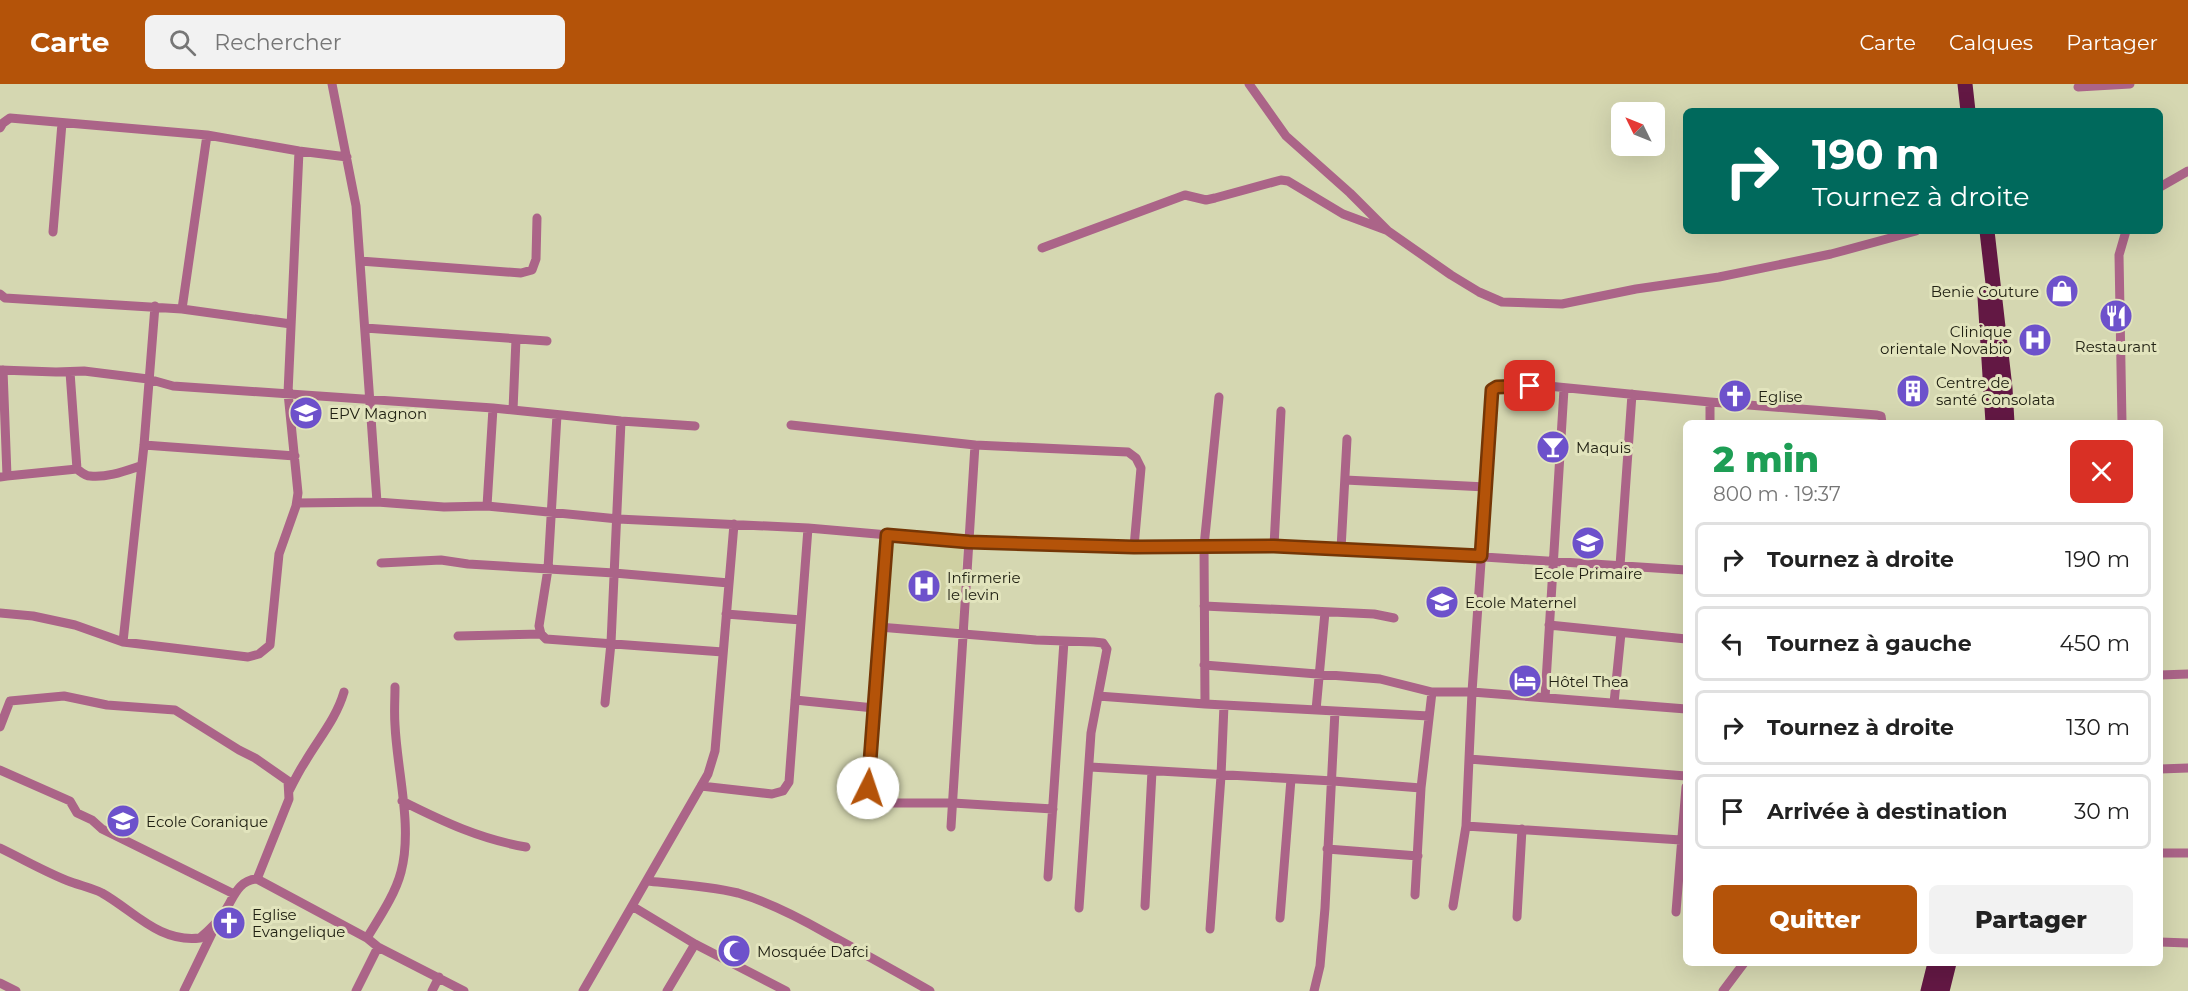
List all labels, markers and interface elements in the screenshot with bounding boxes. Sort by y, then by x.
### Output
search box [145,15,565,69]
text: Carte [30,25,109,59]
icon: search [166,26,199,59]
text: Rechercher [214,29,342,56]
text: Carte [1859,30,1916,55]
text: Calques [1949,30,2033,55]
text: Partager [2066,30,2158,55]
north arrow [1611,102,1665,156]
map controls [1611,102,1665,156]
text: 190 m [1812,128,1940,180]
icon: right [1713,132,1791,210]
text: Tournez à droite [1812,180,2030,213]
shop icon: Benie Couture [2044,273,2080,309]
place label: Benie Couture [1931,282,2039,301]
restaurant icon: Restaurant [2098,298,2134,334]
place label: Clinique orientale Novabio [1880,322,2012,358]
hospital icon: Clinique orientale Novabio [2017,322,2053,358]
place label: Restaurant [2075,337,2157,356]
pin [1504,360,1555,411]
icon: arrive [1513,369,1546,402]
building icon: Centre de santé Consolata [1895,373,1931,409]
place label: Centre de santé Consolata [1936,373,2055,409]
church icon: Eglise [1717,378,1753,414]
place label: Eglise [1758,387,1803,406]
school or university icon: EPV Magnon [288,395,324,431]
place label: EPV Magnon [329,404,427,423]
bar icon: Maquis [1535,429,1571,465]
text: 2 min [1713,437,1819,481]
place label: Maquis [1576,438,1631,457]
button: close [2070,440,2133,503]
text: 800 m · 19:37 [1713,482,1841,506]
school or university icon: Ecole Primaire [1570,525,1606,561]
icon: right [1716,543,1749,576]
text: Tournez à droite [1767,546,1954,573]
text: 190 m [2065,546,2130,573]
place label: Ecole Primaire [1534,564,1642,583]
hospital icon: Infirmerie le levin [906,568,942,604]
place label: Infirmerie le levin [947,568,1021,604]
school or university icon: Ecole Maternel [1424,584,1460,620]
place label: Ecole Maternel [1465,593,1577,612]
icon: left [1716,627,1749,660]
text: Tournez à gauche [1767,630,1972,657]
text: 450 m [2059,630,2130,657]
hotel icon: Hôtel Thea [1507,663,1543,699]
place label: Hôtel Thea [1548,672,1629,691]
icon: right [1716,711,1749,744]
text: Tournez à droite [1767,714,1954,741]
text: 130 m [2066,714,2130,741]
position arrow [836,756,900,820]
icon: arrive [1716,795,1749,828]
text: Arrivée à destination [1767,798,2007,825]
text: 30 m [2074,798,2130,825]
school or university icon: Ecole Coranique [105,803,141,839]
place label: Ecole Coranique [146,812,268,831]
button: Quitter [1713,885,1917,954]
button: Partager [1929,885,2133,954]
church icon: Eglise Evangelique [211,905,247,941]
place label: Eglise Evangelique [252,905,345,941]
mosque icon: Mosquée Dafci [716,933,752,969]
place label: Mosquée Dafci [757,942,869,961]

